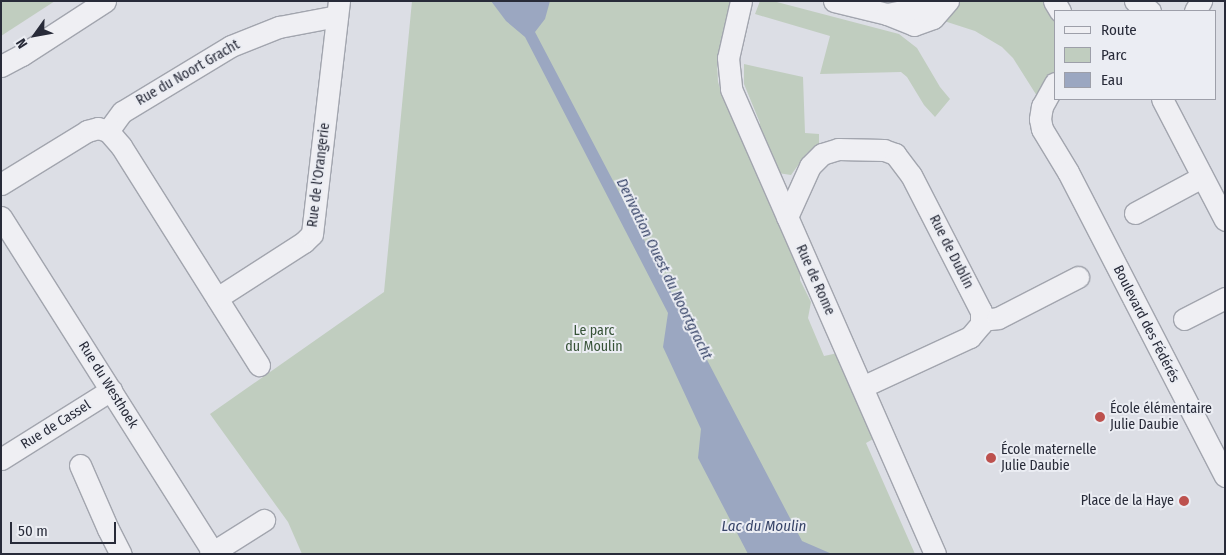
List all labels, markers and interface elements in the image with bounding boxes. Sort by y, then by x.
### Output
north arrow [10,10,60,60]
legend [1054,10,1216,100]
text: Route [1101,21,1137,39]
text: N [12,35,31,51]
street label: Rue du Noort Gracht [133,37,243,109]
text: Parc [1101,46,1127,64]
text: Eau [1101,71,1123,89]
street label: Rue de l'Orangerie [304,122,334,228]
water label: Derivation Ouest du Noortgracht [612,175,716,363]
street label: Rue de Dublin [925,212,977,292]
street label: Rue de Rome [792,242,838,318]
street label: Boulevard des Fédérés [1109,263,1183,385]
park label: Le parc du Moulin [565,323,623,356]
street label: Rue du Westhoek [75,338,141,432]
street label: Rue de Cassel [18,397,94,453]
place label: École élémentaire Julie Daubie [1110,401,1212,434]
marker: École élémentaire Julie Daubie [1094,411,1106,423]
place label: École maternelle Julie Daubie [1001,442,1097,474]
marker: École maternelle Julie Daubie [985,452,997,464]
place label: Place de la Haye [1081,493,1174,509]
marker: Place de la Haye [1178,495,1190,507]
scale bar [12,512,119,544]
water label: Lac du Moulin [722,518,806,536]
text: 50 m [18,522,48,540]

